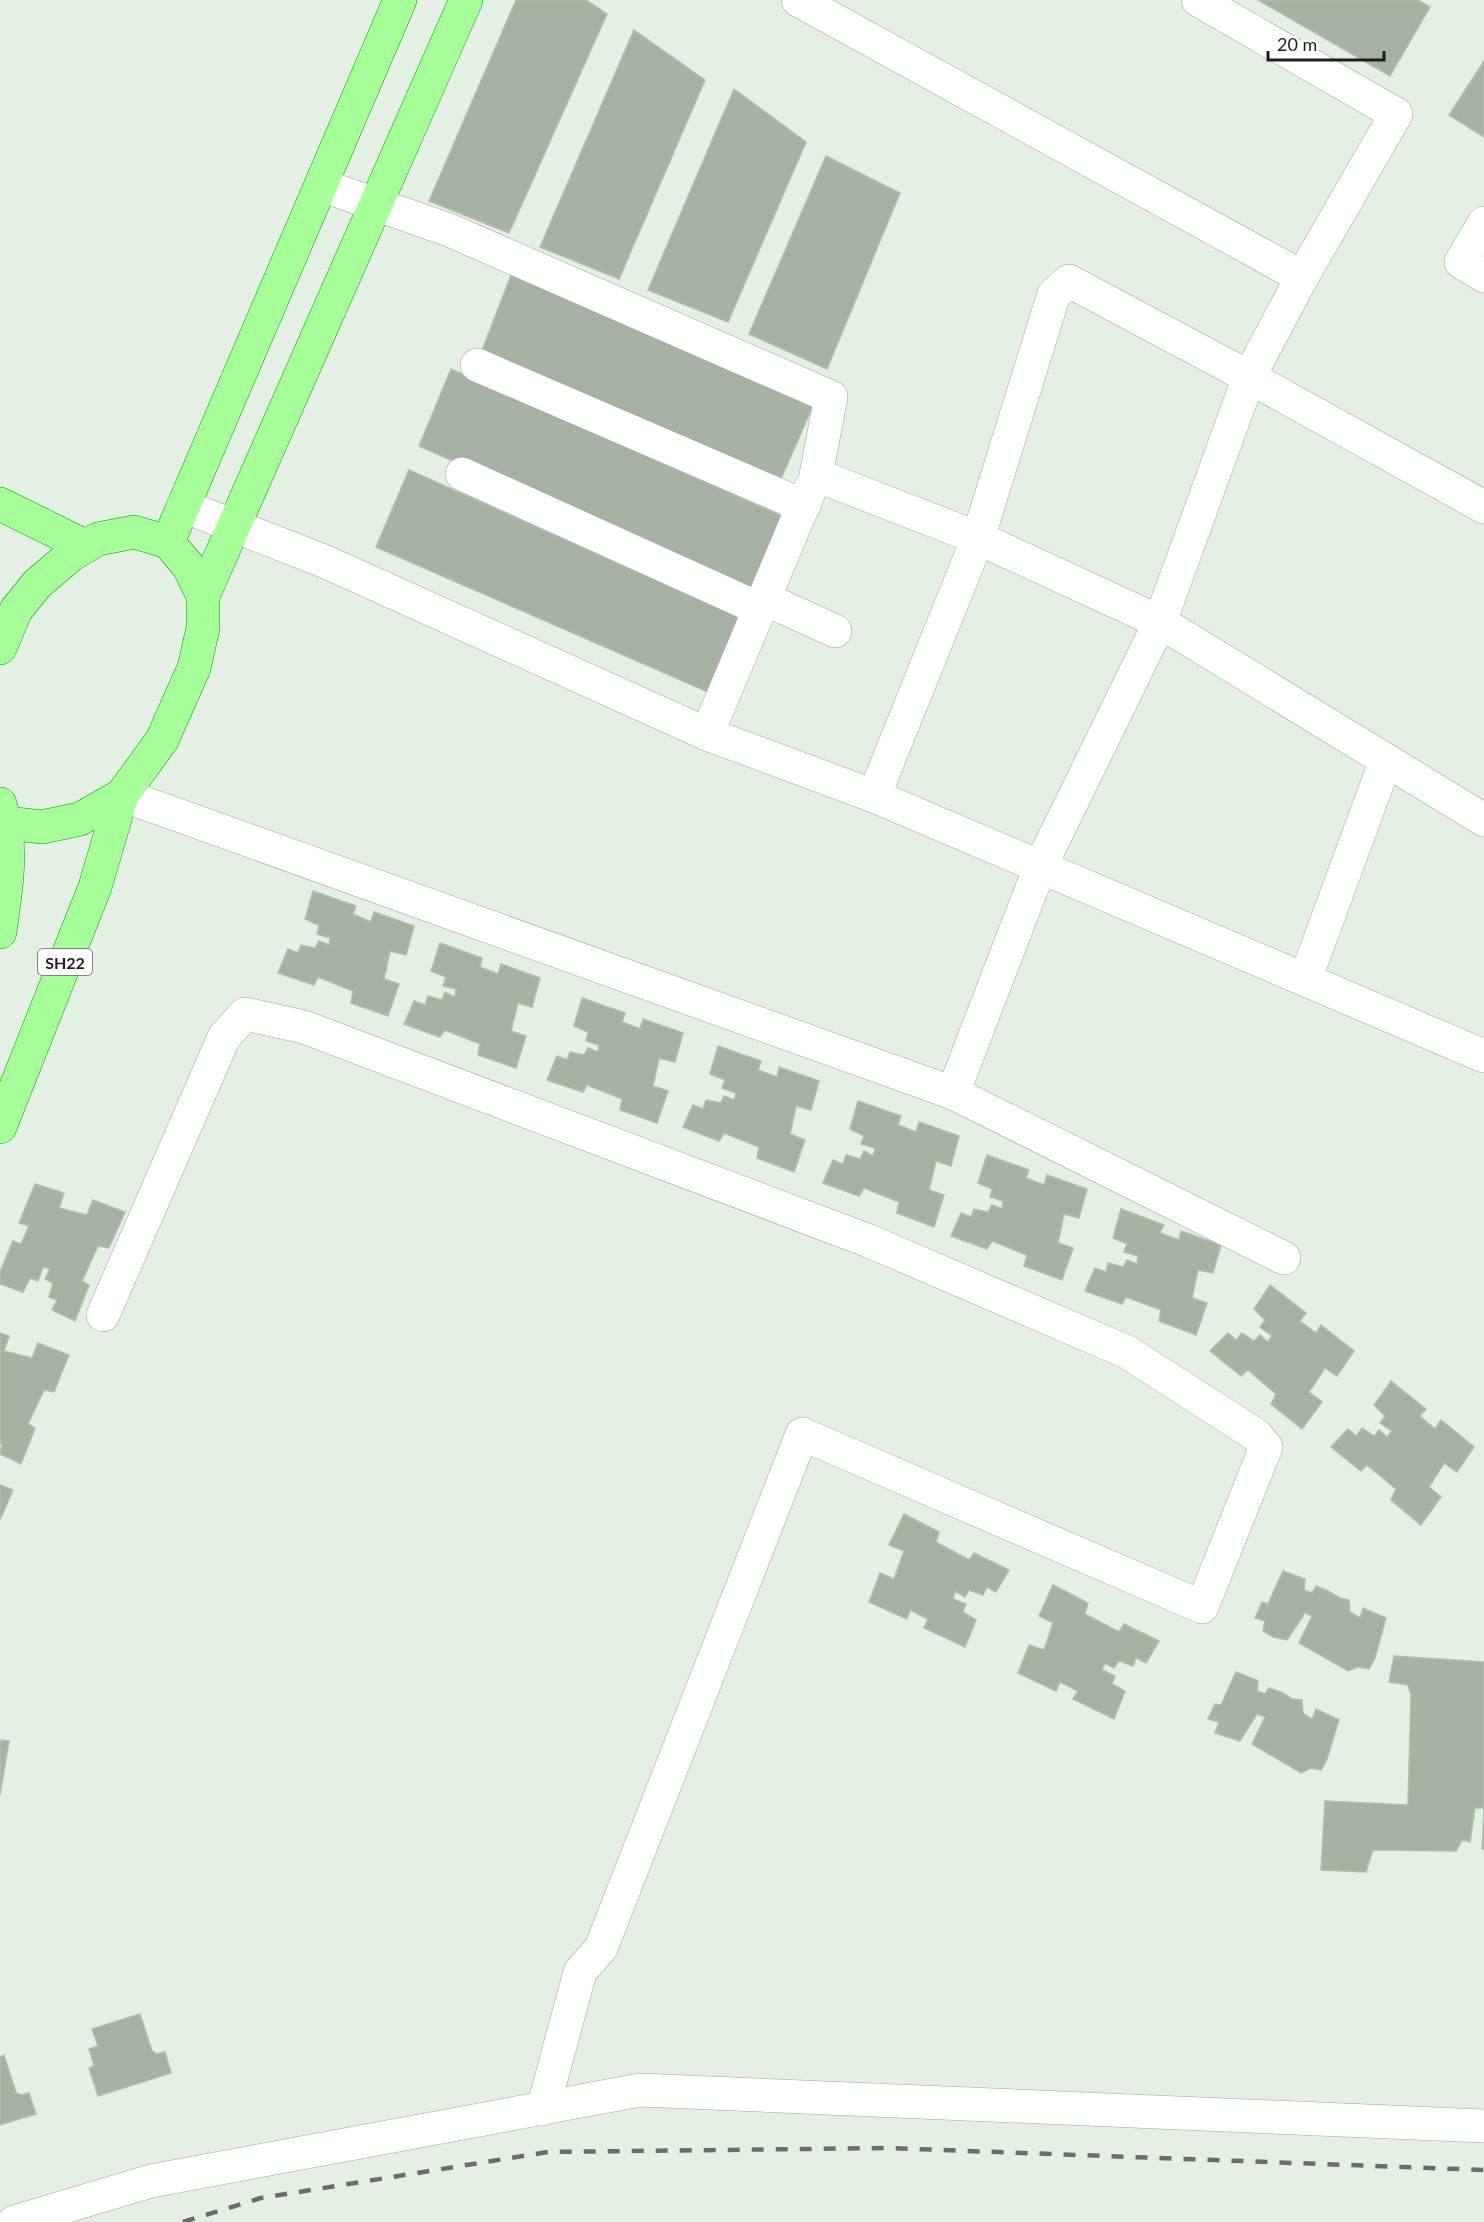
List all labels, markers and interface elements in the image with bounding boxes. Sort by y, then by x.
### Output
scale bar [1268,24,1384,62]
text: 20 m [1277,33,1317,55]
road number: SH22 [38,949,92,975]

